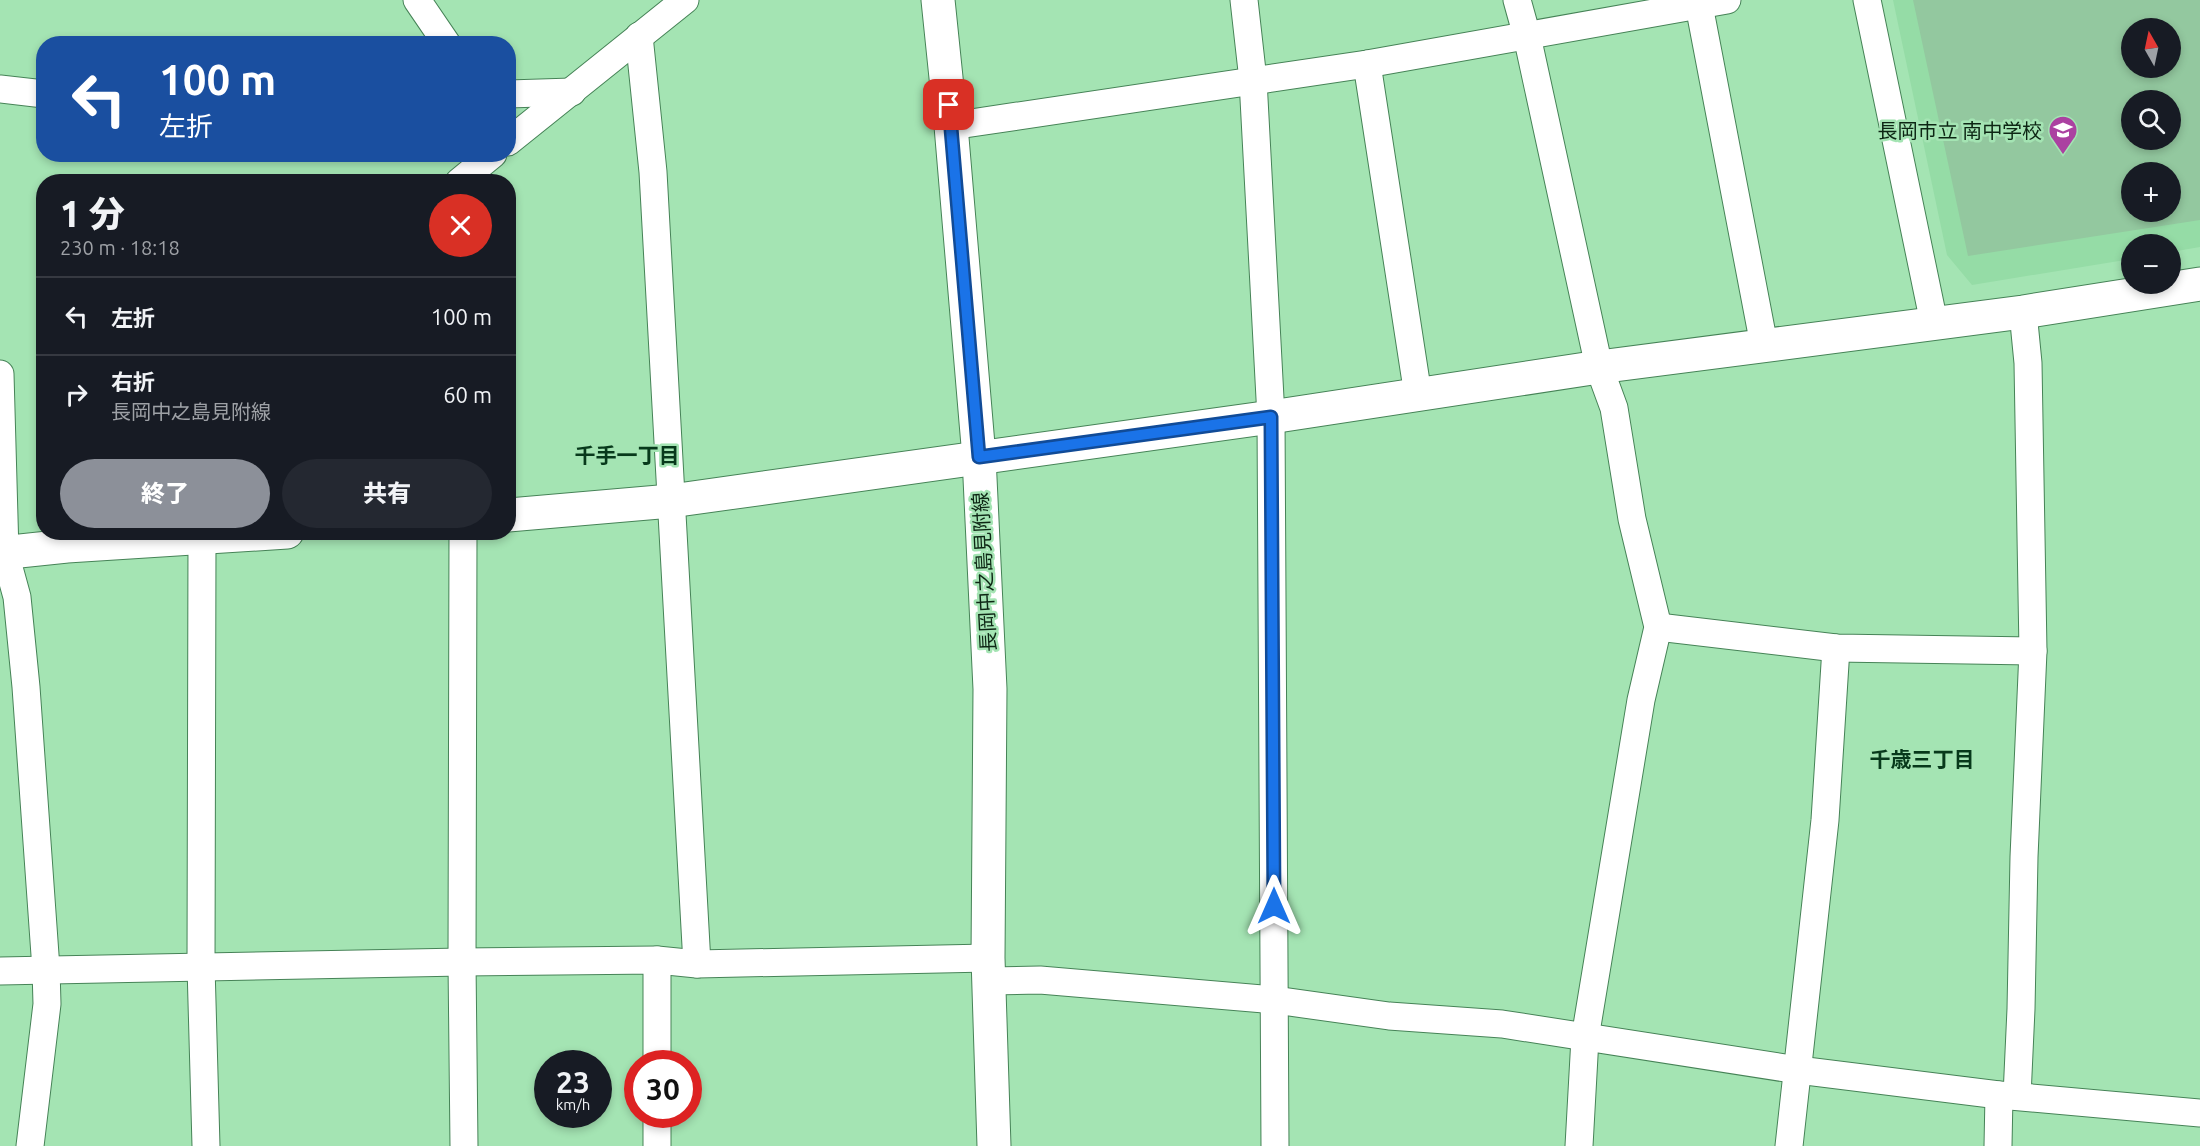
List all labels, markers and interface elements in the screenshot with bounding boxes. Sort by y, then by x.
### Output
north arrow [2121,18,2181,78]
map controls [2121,18,2181,294]
text: 100 m [159,56,276,103]
icon: left [60,60,138,138]
pin [923,79,974,130]
icon: arrive [932,88,965,121]
button: search [2121,90,2181,150]
text: 左折 [159,111,213,141]
school or university icon: 長岡市立 南中学校 [2047,114,2079,156]
place label: 長岡市立 南中学校 [1877,119,2042,142]
button: + [2121,162,2181,222]
text: 1 分 [60,193,125,234]
button: close [429,194,492,257]
button: − [2121,234,2181,294]
text: 230 m · 18:18 [60,236,180,259]
icon: left [60,300,93,333]
text: 100 m [431,304,492,329]
text: 左折 [111,305,155,330]
text: 右折 [111,369,155,394]
icon: right [60,378,93,411]
text: 60 m [443,382,492,407]
text: 長岡中之島見附線 [111,400,271,423]
district label: 千手一丁目 [575,443,680,467]
button: 終了 [60,459,270,528]
button: 共有 [282,459,492,528]
street label: 長岡中之島見附線 [968,492,1000,652]
district label: 千歳三丁目 [1870,747,1975,771]
position arrow [1242,874,1306,938]
speed limit sign: 30 [624,1050,702,1128]
text: 23 [556,1065,590,1099]
text: km/h [556,1096,590,1113]

